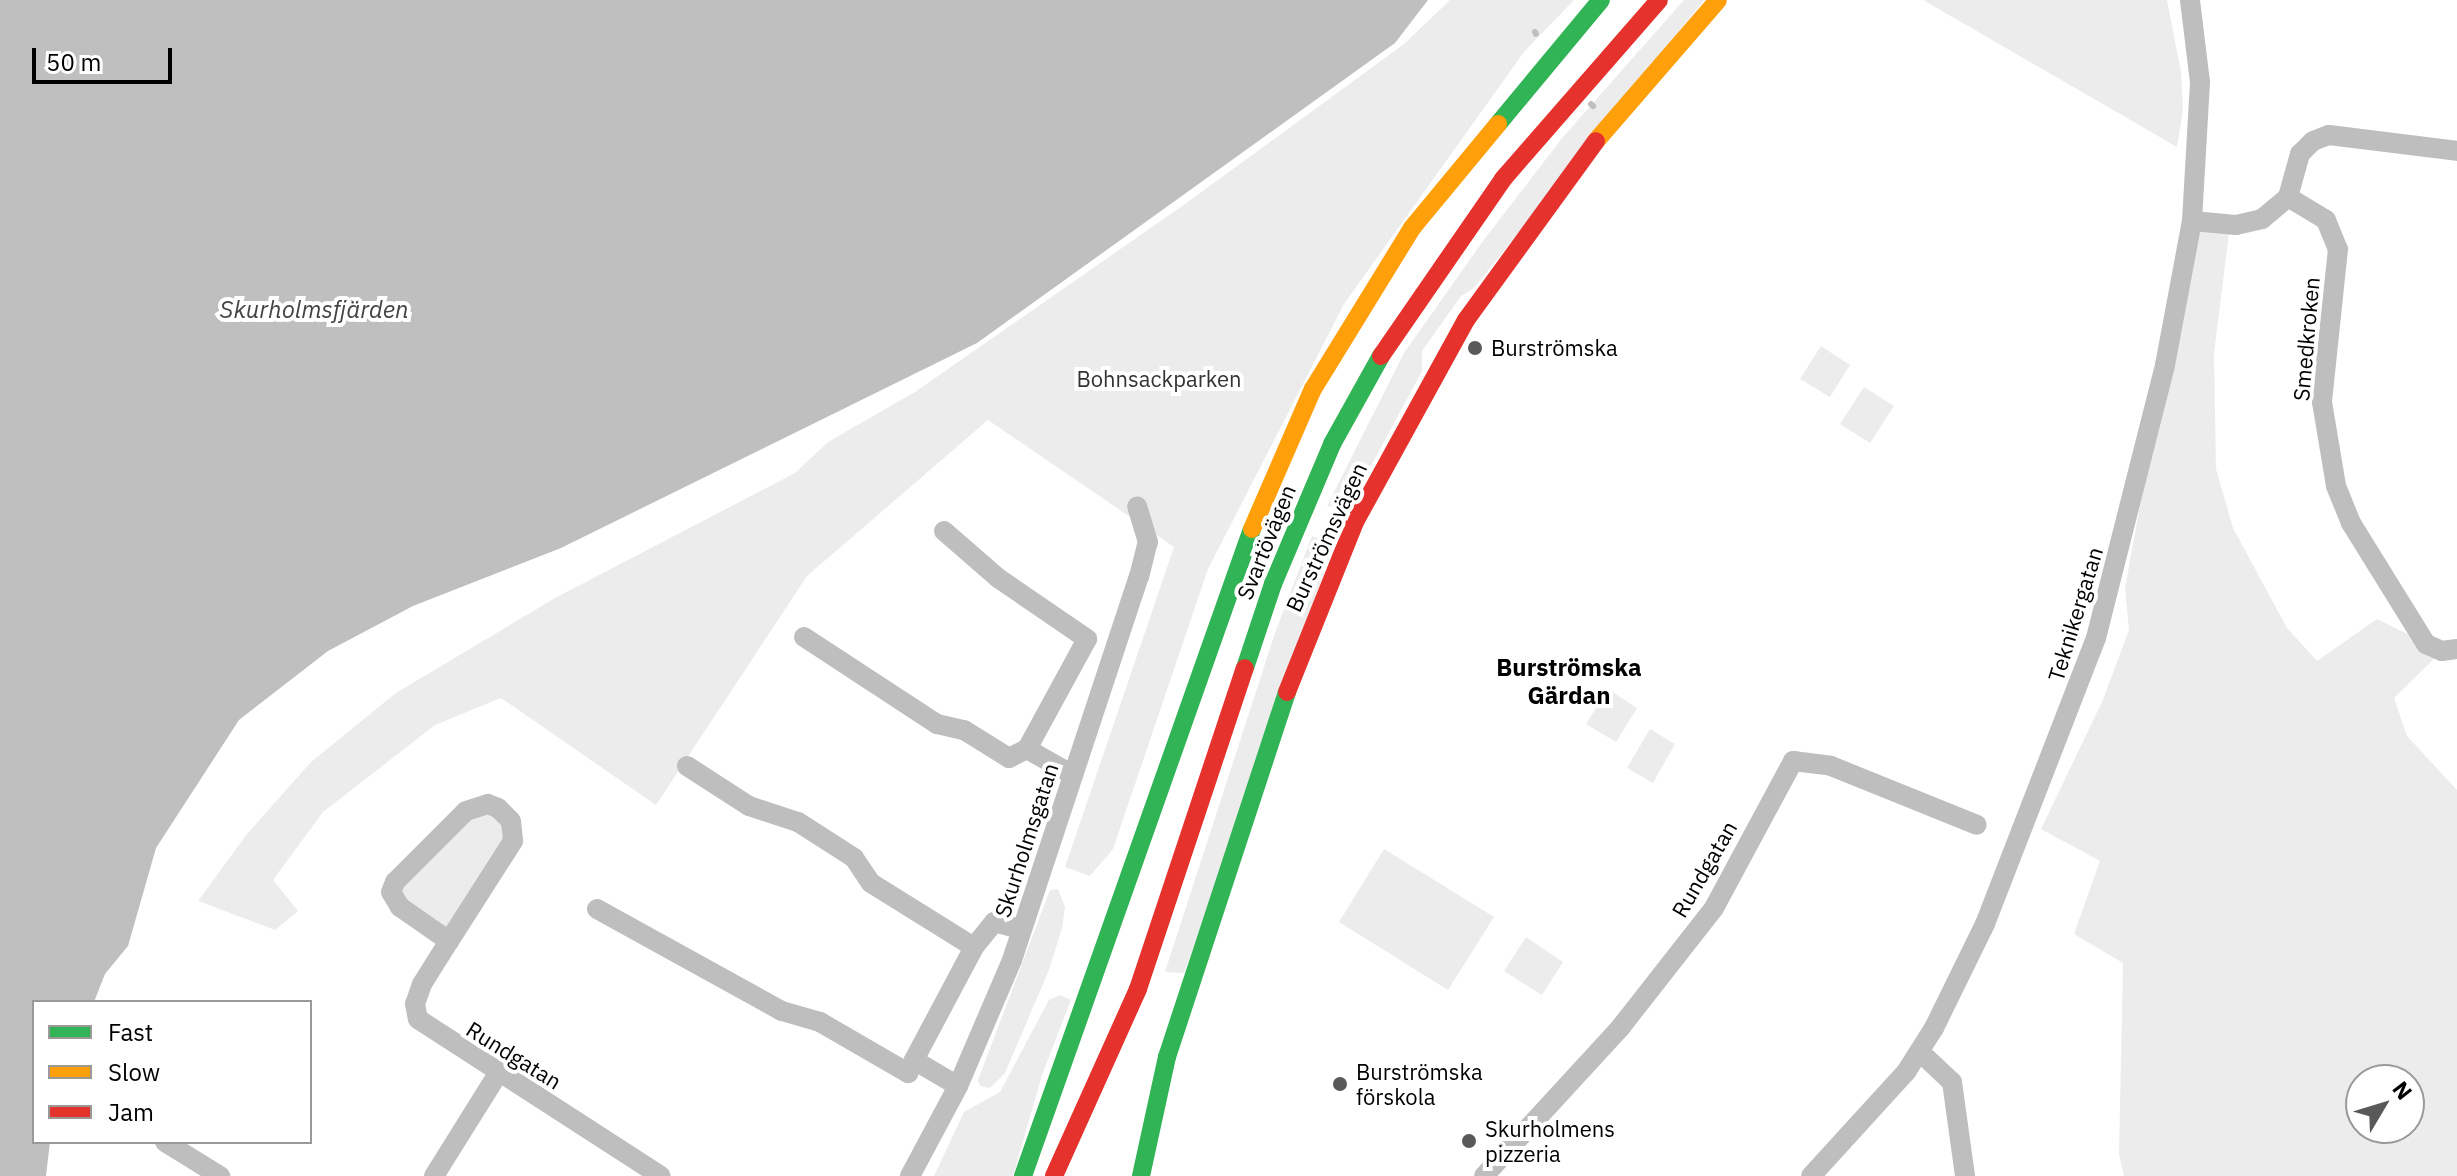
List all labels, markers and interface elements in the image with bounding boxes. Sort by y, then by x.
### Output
scale bar [36,32,176,82]
text: 50 m [46,46,101,78]
street label: Smedkroken [2287,276,2325,402]
water label: Skurholmsfjärden [220,296,408,324]
place label: Burströmska [1491,335,1618,361]
marker: Burströmska [1466,339,1484,357]
park label: Bohnsackparken [1076,366,1242,392]
street label: Burströmsvägen [1280,458,1372,616]
street label: Svartövägen [1231,481,1301,603]
street label: Teknikergatan [2042,544,2108,684]
district label: Burströmska Gärdan [1496,654,1642,710]
street label: Skurholmsgatan [989,760,1063,920]
street label: Rundgatan [1666,816,1742,922]
legend [32,1000,312,1144]
street label: Rundgatan [462,1015,566,1095]
text: Fast [108,1016,153,1048]
text: Slow [108,1056,160,1088]
place label: Burströmska förskola [1356,1058,1483,1110]
north arrow [2345,1064,2425,1144]
marker: Burströmska förskola [1331,1075,1349,1093]
text: N [2386,1075,2419,1105]
text: Jam [108,1096,154,1128]
place label: Skurholmens pizzeria [1485,1115,1615,1166]
marker: Skurholmens pizzeria [1460,1132,1478,1150]

